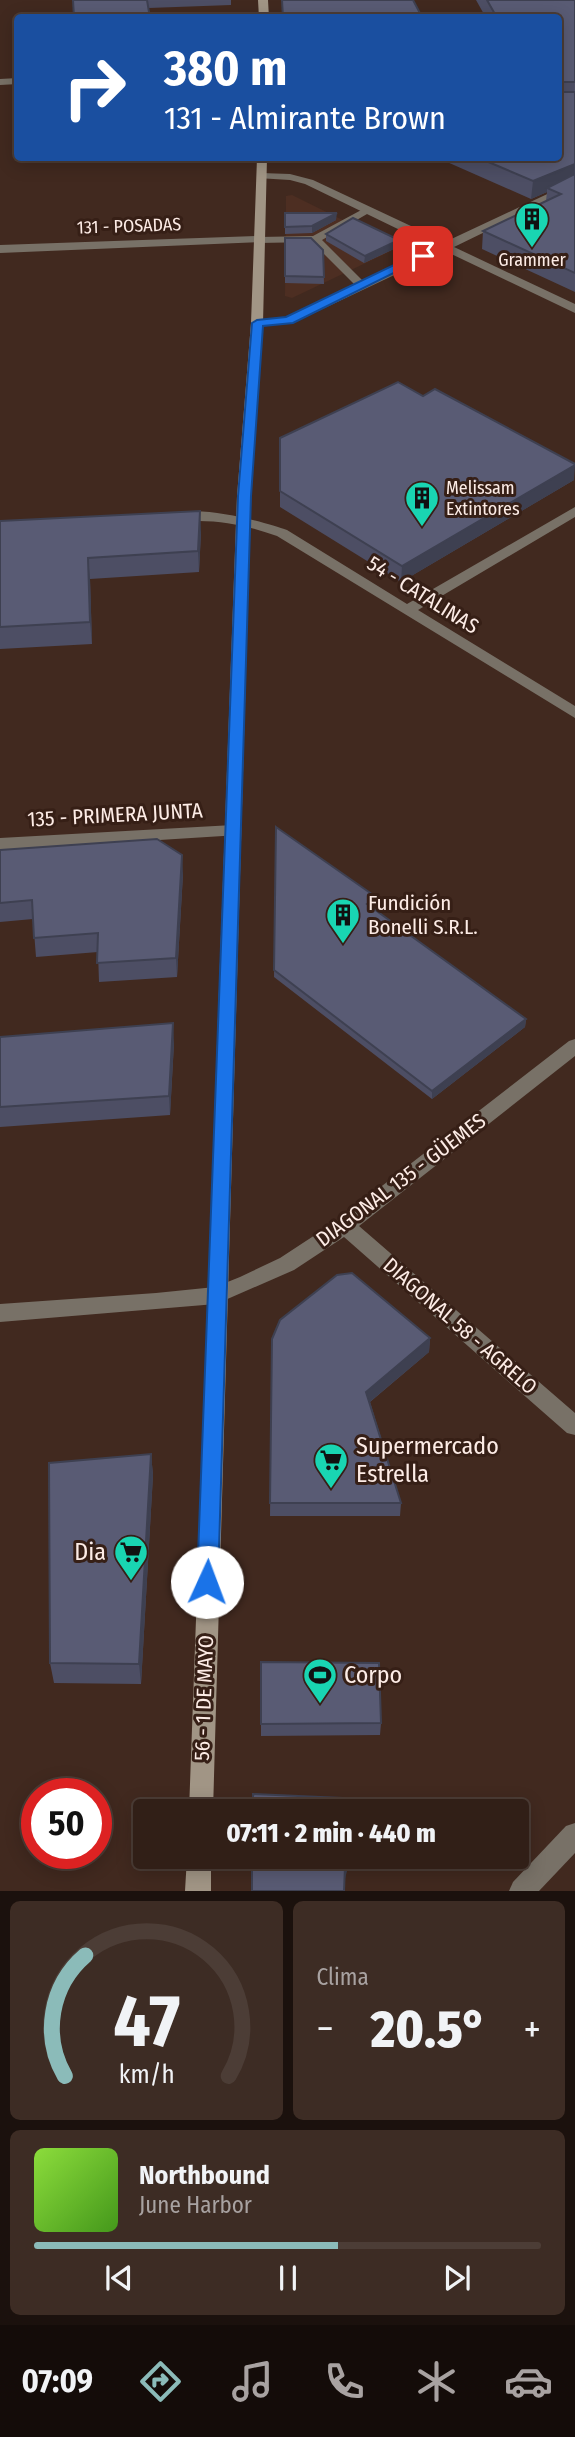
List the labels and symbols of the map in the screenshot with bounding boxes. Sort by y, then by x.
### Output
building icon: Grammer [513,200,551,249]
street label: 131 - POSADAS [76,213,182,239]
pin [393,226,453,286]
place label: Grammer [498,249,567,271]
place label: Melissam Extintores [446,477,520,520]
building icon: Melissam Extintores [403,479,441,528]
street label: 54 - CATALINAS [362,550,484,640]
street label: 135 - PRIMERA JUNTA [27,797,203,833]
place label: Fundición Bonelli S.R.L. [368,890,478,940]
building icon: Fundición Bonelli S.R.L. [324,896,362,945]
street label: DIAGONAL 135 - GÜEMES [311,1108,491,1252]
street label: DIAGONAL 58 - AGRELO [378,1252,542,1400]
place label: Supermercado Estrella [356,1432,499,1488]
supermarket icon: Supermercado Estrella [312,1441,350,1490]
supermarket icon: Dia [112,1533,150,1582]
place label: Dia [74,1538,106,1566]
position arrow [170,1545,244,1619]
street label: 56 - 1 DE MAYO [189,1635,219,1761]
sports icon: Corpo [301,1656,339,1705]
place label: Corpo [344,1661,402,1689]
speed limit sign: 50 [21,1778,112,1869]

